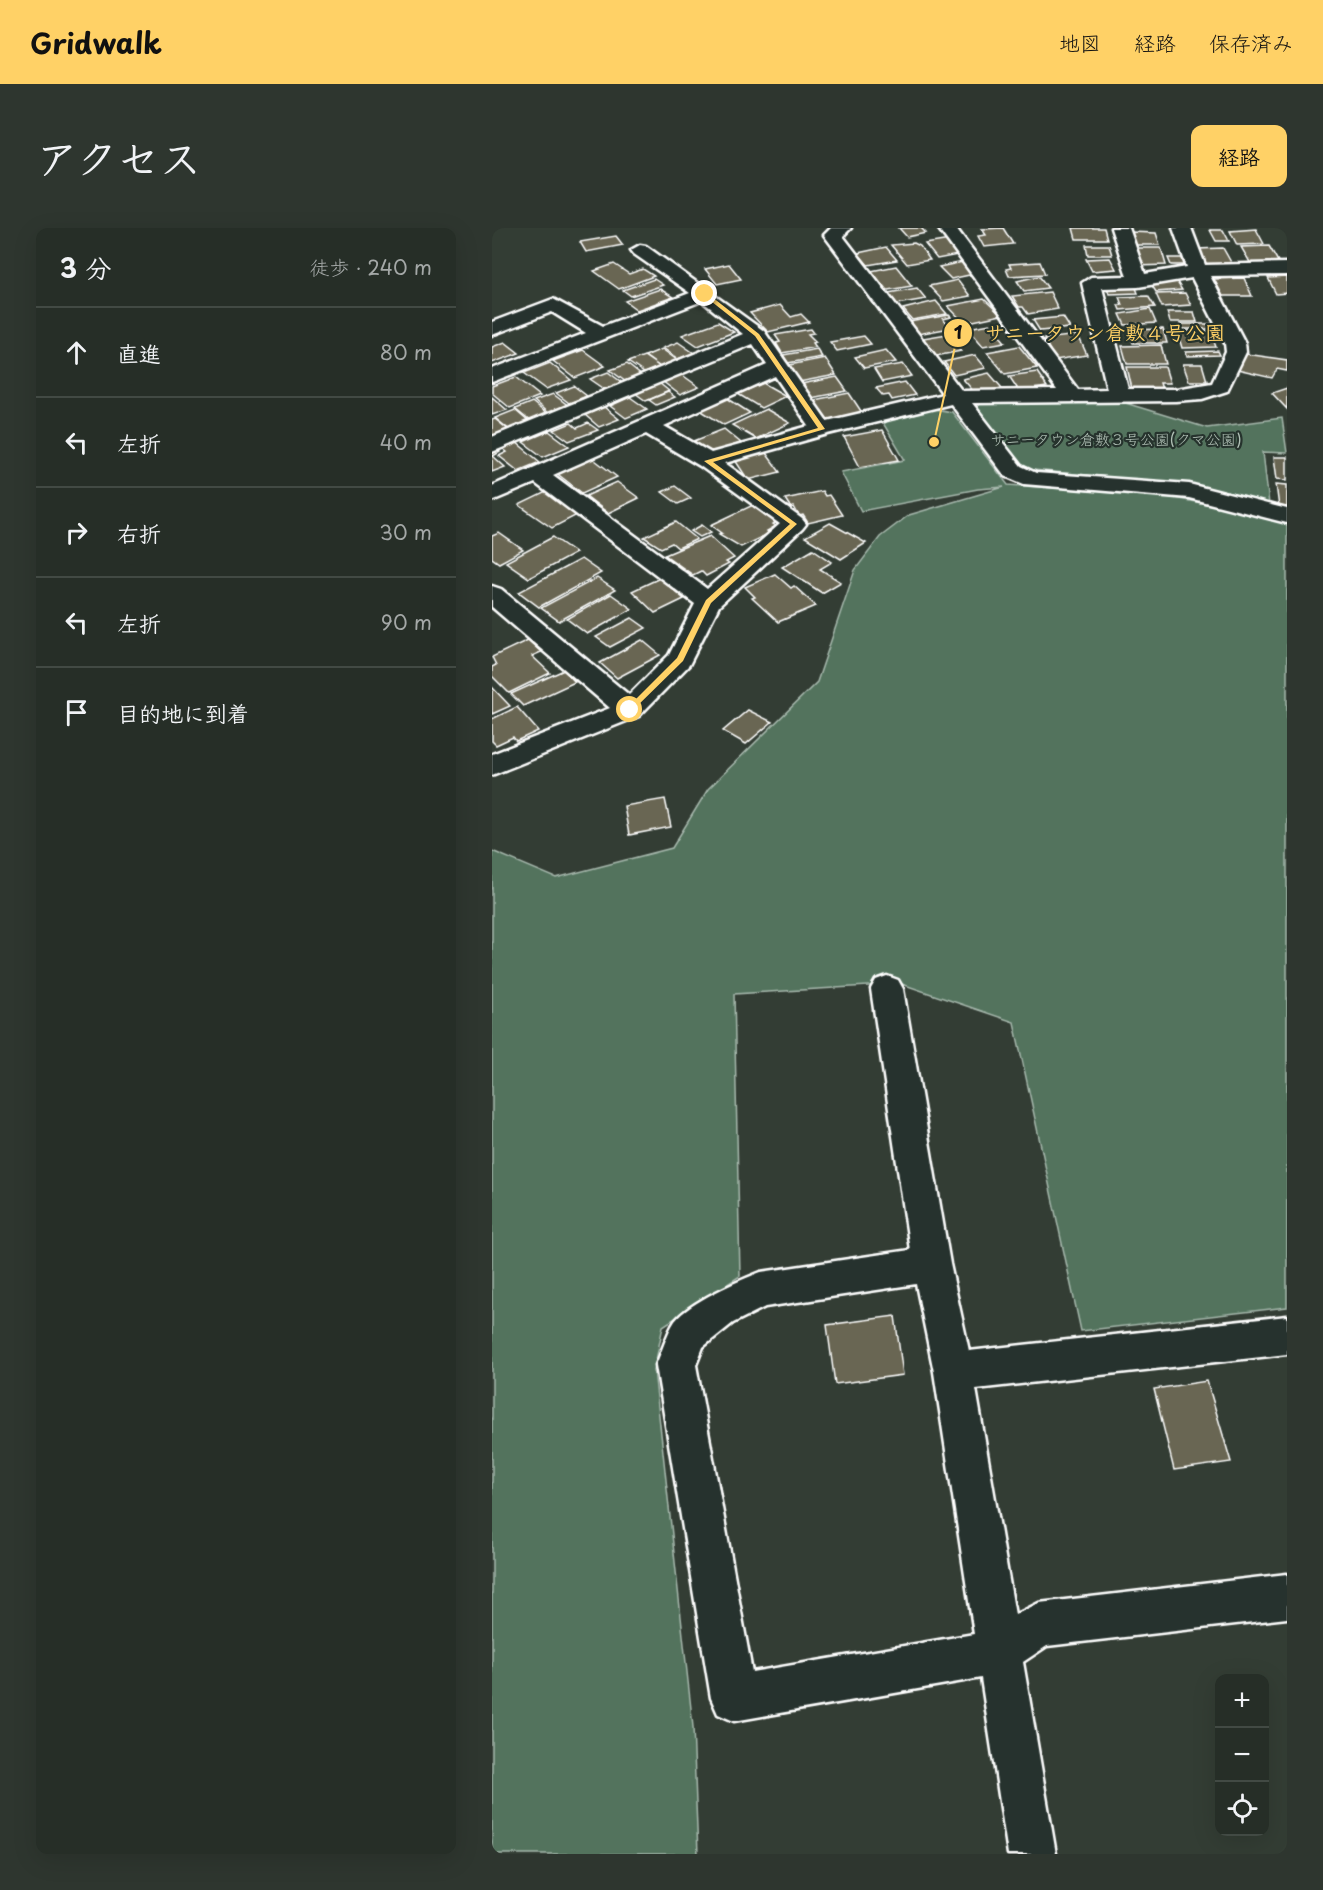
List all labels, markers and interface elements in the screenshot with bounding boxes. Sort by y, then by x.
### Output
text: Gridwalk [30,21,162,64]
text: 地図 [1059,26,1101,58]
text: 経路 [1134,26,1176,58]
text: 保存済み [1209,26,1293,58]
text: アクセス [36,125,201,188]
button: 経路 [1191,125,1287,187]
text: 3 分 [60,248,111,287]
text: 徒歩 · 240 m [309,252,432,282]
route end [691,280,717,306]
callout: サニータウン倉敷４号公園 [943,314,1237,352]
text: サニータウン倉敷４号公園 [985,317,1225,347]
text: 1 [954,318,963,345]
icon: ahead [60,336,93,369]
text: 直進 [117,336,161,369]
text: 80 m [380,337,432,367]
icon: left [60,426,93,459]
text: 左折 [117,426,161,459]
text: 40 m [380,427,432,457]
park label: サニータウン倉敷３号公園(クマ公園) [990,427,1242,450]
icon: right [60,516,93,549]
text: 右折 [117,516,161,549]
text: 30 m [379,517,432,547]
icon: left [60,606,93,639]
text: 左折 [117,606,161,639]
text: 90 m [381,607,432,637]
icon: arrive [60,696,93,729]
text: 目的地に到着 [117,696,249,729]
route start [616,696,642,722]
map controls [1215,1674,1269,1836]
button: + [1215,1674,1269,1728]
button: − [1215,1728,1269,1782]
button: locate [1215,1782,1269,1836]

